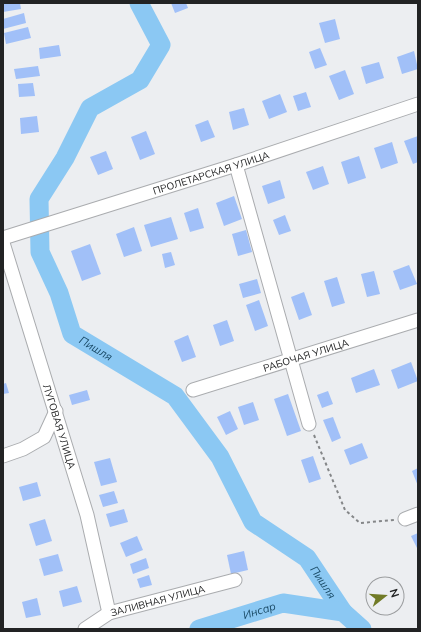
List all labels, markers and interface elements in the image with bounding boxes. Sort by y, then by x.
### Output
street label: ПРОЛЕТАРСКАЯ УЛИЦА [151,148,271,197]
water label: Пишля [77,333,115,364]
street label: РАБОЧАЯ УЛИЦА [261,335,351,374]
street label: ЛУГОВАЯ УЛИЦА [40,382,79,471]
water label: Пишля [307,563,339,601]
north arrow [365,576,405,616]
street label: ЗАЛИВНАЯ УЛИЦА [109,582,207,619]
text: N [387,587,402,599]
water label: Инсар [241,599,278,622]

